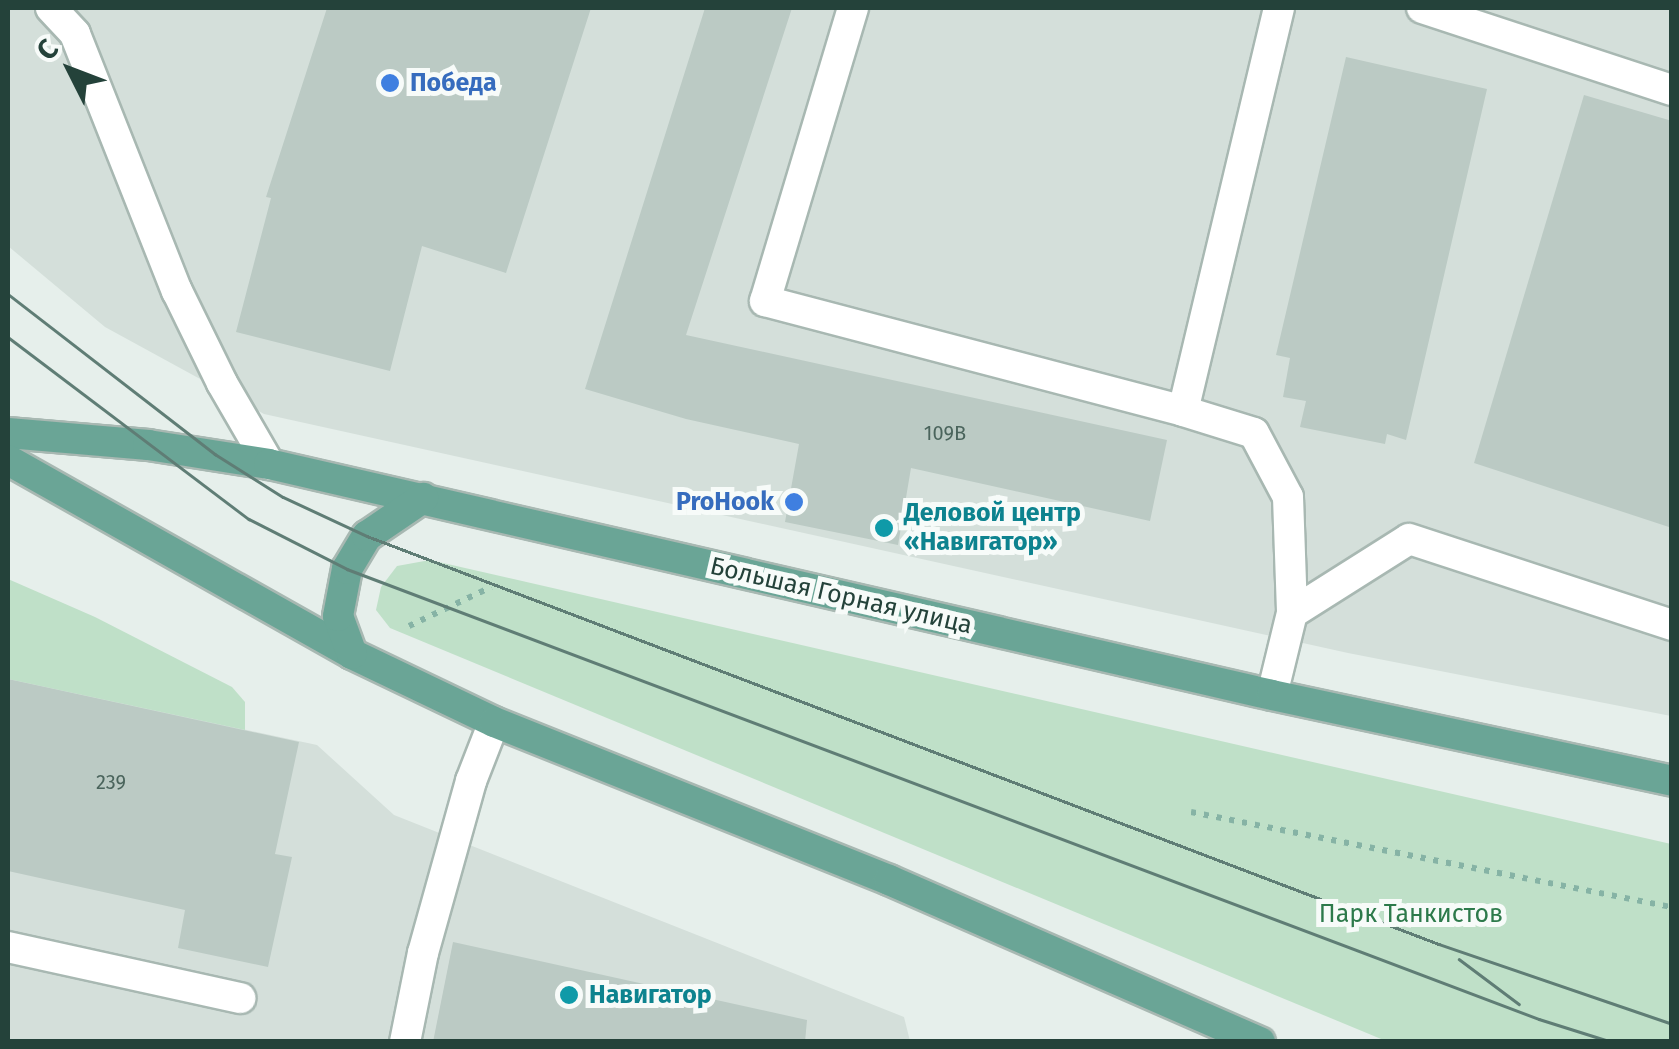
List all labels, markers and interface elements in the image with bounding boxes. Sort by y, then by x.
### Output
north arrow [20,20,120,120]
text: С [30,33,65,67]
place label: Победа [410,68,497,98]
marker: Победа [379,72,401,94]
house number: 109В [924,421,966,445]
place label: ProHook [676,487,774,517]
marker: ProHook [783,491,805,513]
place label: Деловой центр «Навигатор» [904,499,1081,558]
marker: Деловой центр «Навигатор» [873,517,895,539]
street label: Большая Горная улица [707,551,975,641]
house number: 239 [96,770,126,794]
park label: Парк Танкистов [1319,899,1503,929]
place label: Навигатор [589,980,712,1010]
marker: Навигатор [558,984,580,1006]

